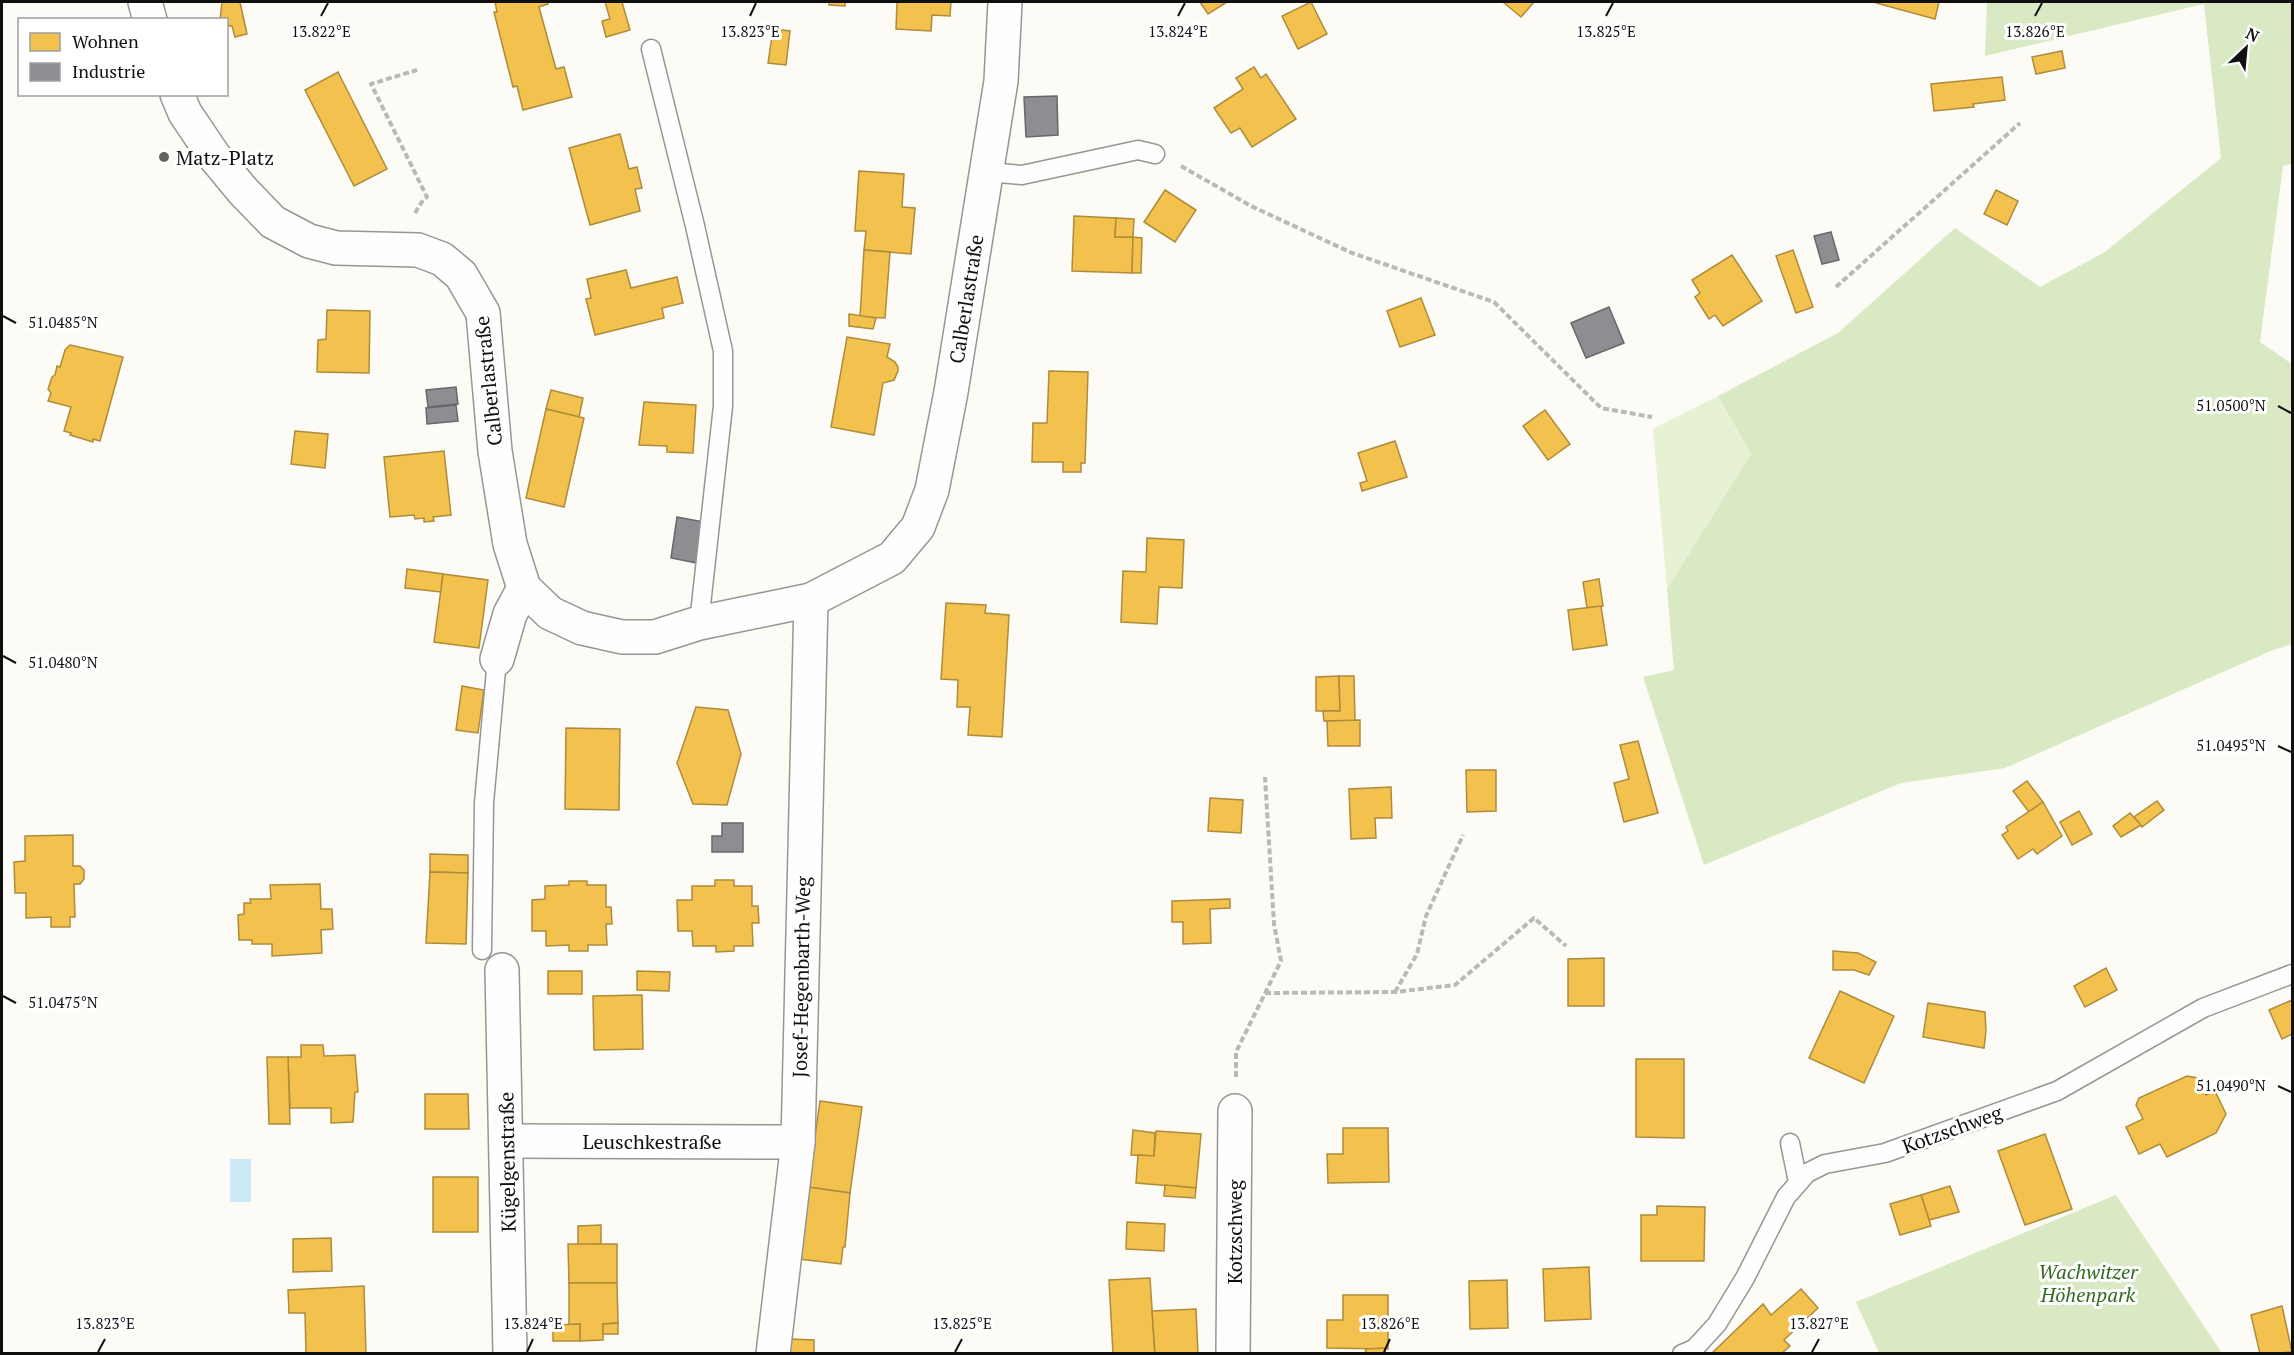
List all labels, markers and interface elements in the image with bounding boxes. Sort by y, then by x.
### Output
legend [18,18,228,96]
north arrow [2216,18,2276,78]
text: 13.822°E [291,21,351,41]
text: 13.823°E [720,21,780,41]
text: 13.824°E [1148,21,1208,41]
text: 13.825°E [1576,21,1636,41]
text: 13.826°E [2005,21,2065,41]
text: N [2242,22,2263,47]
text: Wohnen [72,29,139,53]
text: Industrie [72,59,145,83]
place label: Matz-Platz [176,144,274,171]
marker: Matz-Platz [157,150,171,164]
street label: Calberlastraße [942,232,990,366]
text: 51.0485°N [28,312,98,332]
street label: Calberlastraße [468,315,508,447]
text: 51.0500°N [2196,395,2266,415]
text: 51.0480°N [28,652,98,672]
text: 51.0495°N [2196,735,2266,755]
street label: Josef-Hegenbarth-Weg [786,876,816,1078]
text: 51.0475°N [28,992,98,1012]
text: 51.0490°N [2196,1075,2266,1095]
street label: Kügelgenstraße [492,1092,522,1232]
street label: Kotzschweg [1898,1098,2006,1160]
street label: Leuschkestraße [582,1128,722,1155]
street label: Kotzschweg [1221,1179,1248,1284]
park label: Wachwitzer Höhenpark [2038,1258,2139,1308]
text: 13.823°E [75,1313,135,1333]
text: 13.824°E [503,1313,563,1333]
text: 13.825°E [932,1313,992,1333]
text: 13.826°E [1360,1313,1420,1333]
text: 13.827°E [1789,1313,1849,1333]

